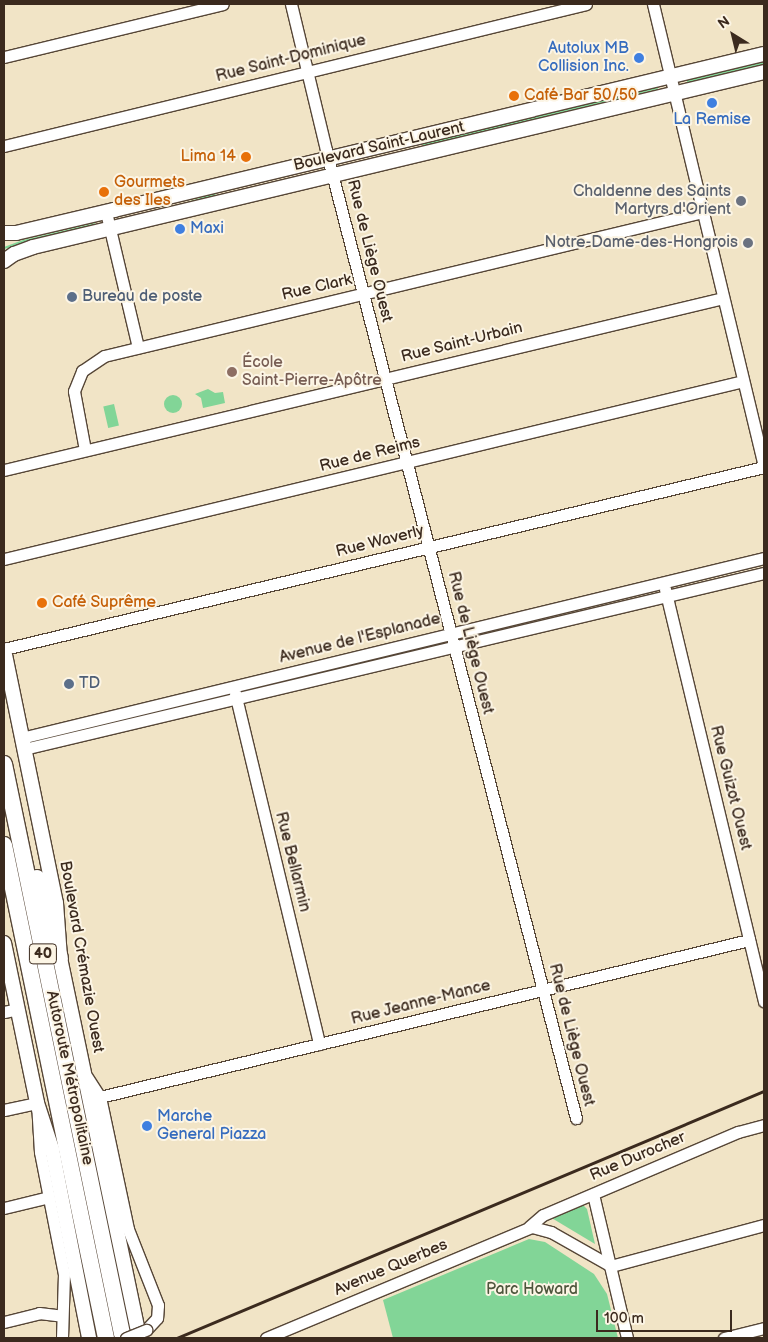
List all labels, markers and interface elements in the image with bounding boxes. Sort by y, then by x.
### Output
north arrow [708,10,758,60]
text: N [715,12,733,32]
street label: Rue Saint-Dominique [214,31,368,87]
place label: Autolux MB Collision Inc. [538,39,629,77]
marker: Autolux MB Collision Inc. [633,52,645,64]
place label: Café Bar 50/50 [524,86,637,106]
marker: Café Bar 50/50 [508,90,520,102]
marker: La Remise [706,97,718,109]
place label: La Remise [673,110,751,130]
street label: Boulevard Saint-Laurent [292,118,466,176]
place label: Lima 14 [180,147,236,167]
marker: Lima 14 [240,151,252,163]
place label: Gourmets des Iles [114,173,185,211]
street label: Rue de Liège Ouest [342,178,396,324]
place label: Chaldenne des Saints Martyrs d'Orient [573,182,731,220]
marker: Gourmets des Iles [98,186,110,198]
marker: Chaldenne des Saints Martyrs d'Orient [735,195,747,207]
place label: Maxi [190,219,224,239]
marker: Maxi [174,223,186,235]
place label: Notre-Dame-des-Hongrois [545,233,738,253]
marker: Notre-Dame-des-Hongrois [742,237,754,249]
street label: Rue Clark [280,271,354,305]
place label: Bureau de poste [82,287,202,307]
marker: Bureau de poste [66,291,78,303]
street label: Rue Saint-Urbain [399,319,525,367]
place label: École Saint-Pierre-Apôtre [242,353,382,391]
marker: École Saint-Pierre-Apôtre [226,366,238,378]
street label: Rue de Reims [318,433,422,477]
street label: Rue Waverly [334,522,426,562]
street label: Rue de Liège Ouest [443,570,497,716]
place label: Café Suprême [52,593,156,613]
marker: Café Suprême [36,597,48,609]
street label: Avenue de l'Esplanade [278,610,442,668]
place label: TD [79,674,100,694]
marker: TD [63,678,75,690]
street label: Rue Guizot Ouest [705,724,755,852]
street label: Rue Bellarmin [270,810,314,914]
street label: Boulevard Crémazie Ouest [55,860,107,1054]
road number: 40 [28,942,58,966]
street label: Rue de Liège Ouest [544,962,598,1108]
street label: Rue Jeanne-Mance [349,976,493,1030]
street label: Autoroute Métropolitaine [41,989,97,1167]
place label: Marche General Piazza [157,1107,266,1145]
marker: Marche General Piazza [141,1120,153,1132]
street label: Rue Durocher [587,1128,689,1186]
street label: Avenue Querbes [332,1236,450,1300]
park label: Parc Howard [486,1280,578,1300]
scale bar [598,1300,734,1332]
text: 100 m [604,1309,644,1328]

